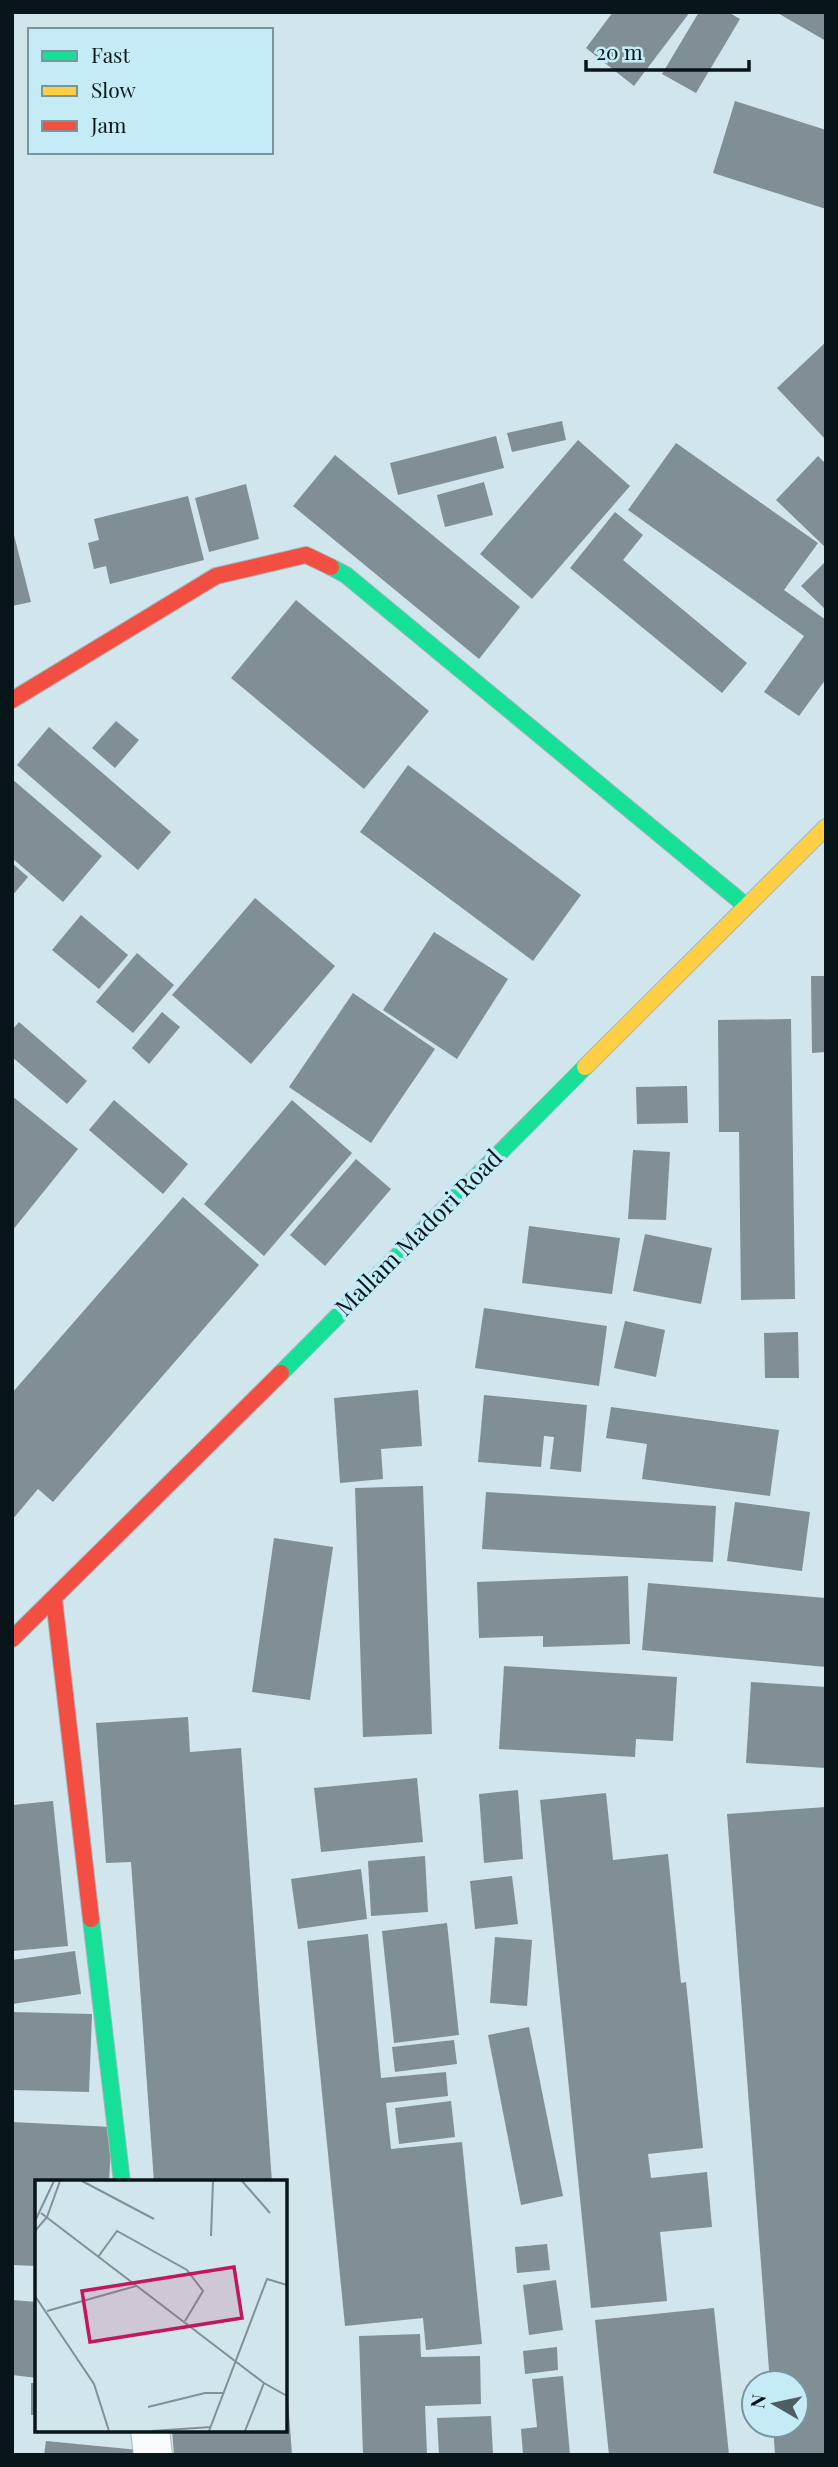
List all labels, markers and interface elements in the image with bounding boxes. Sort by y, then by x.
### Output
legend [28,28,273,154]
scale bar [586,28,749,72]
text: 20 m [596,37,643,65]
text: Fast [91,40,130,68]
text: Slow [91,75,136,103]
text: Jam [90,110,127,138]
street label: Mallam Madori Road [327,1141,508,1322]
inset map [35,2180,287,2432]
north arrow [740,2369,810,2439]
text: N [743,2392,771,2410]

